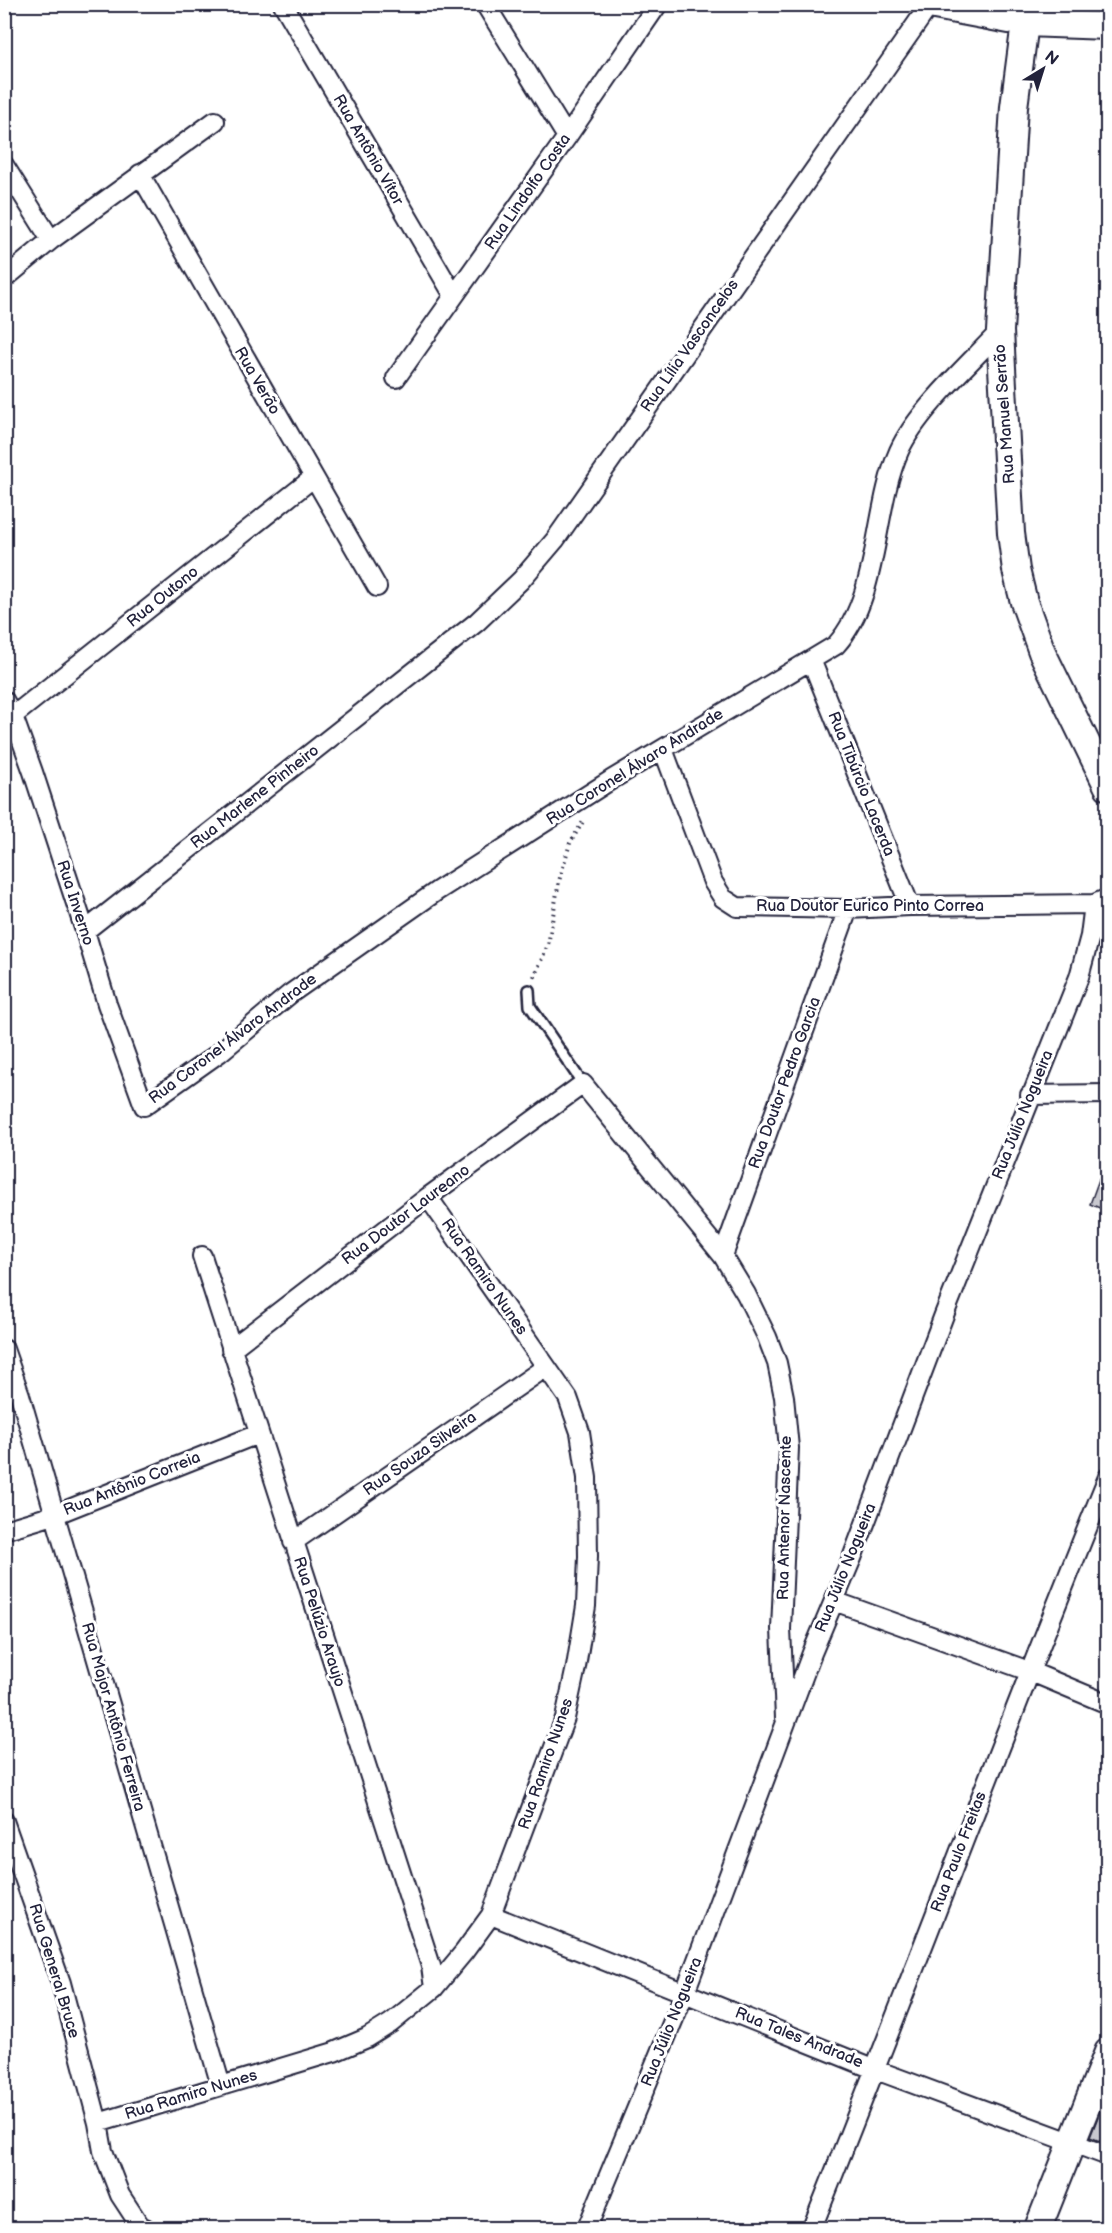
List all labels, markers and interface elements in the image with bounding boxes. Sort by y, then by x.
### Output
north arrow [1013,39,1073,99]
text: N [1041,47,1062,70]
street label: Rua Antônio Vítor [329,91,407,209]
street label: Rua Lindolfo Costa [481,130,575,254]
street label: Rua Lília Vasconcelos [637,276,743,416]
street label: Rua Manuel Serrão [991,343,1019,485]
street label: Rua Verão [230,344,284,418]
street label: Rua Outono [123,562,203,632]
street label: Rua Coronel Álvaro Andrade [542,703,727,829]
street label: Rua Tibúrcio Lacerda [823,709,899,859]
street label: Rua Marlene Pinheiro [187,741,323,853]
street label: Rua Inverno [52,858,98,948]
street label: Rua Doutor Eurico Pinto Correa [756,897,984,916]
street label: Rua Coronel Álvaro Andrade [144,968,321,1108]
street label: Rua Doutor Pedro Garcia [745,995,825,1171]
street label: Rua Júlio Nogueira [988,1048,1058,1182]
street label: Rua Doutor Laureano [338,1161,474,1269]
street label: Rua Ramiro Nunes [437,1215,531,1339]
street label: Rua Souza Silveira [360,1408,480,1500]
street label: Rua Antenor Nascente [774,1435,796,1600]
street label: Rua Antônio Correia [61,1448,203,1520]
street label: Rua Júlio Nogueira [811,1501,881,1635]
street label: Rua Pelúzio Araujo [289,1554,349,1690]
street label: Rua Major Antônio Ferreira [77,1620,149,1814]
street label: Rua Ramiro Nunes [515,1696,577,1832]
street label: Rua Paulo Freitas [927,1789,991,1915]
street label: Rua General Bruce [24,1901,84,2041]
street label: Rua Júlio Nogueira [637,1955,707,2089]
street label: Rua Tales Andrade [732,2004,866,2073]
street label: Rua Ramiro Nunes [123,2066,260,2124]

